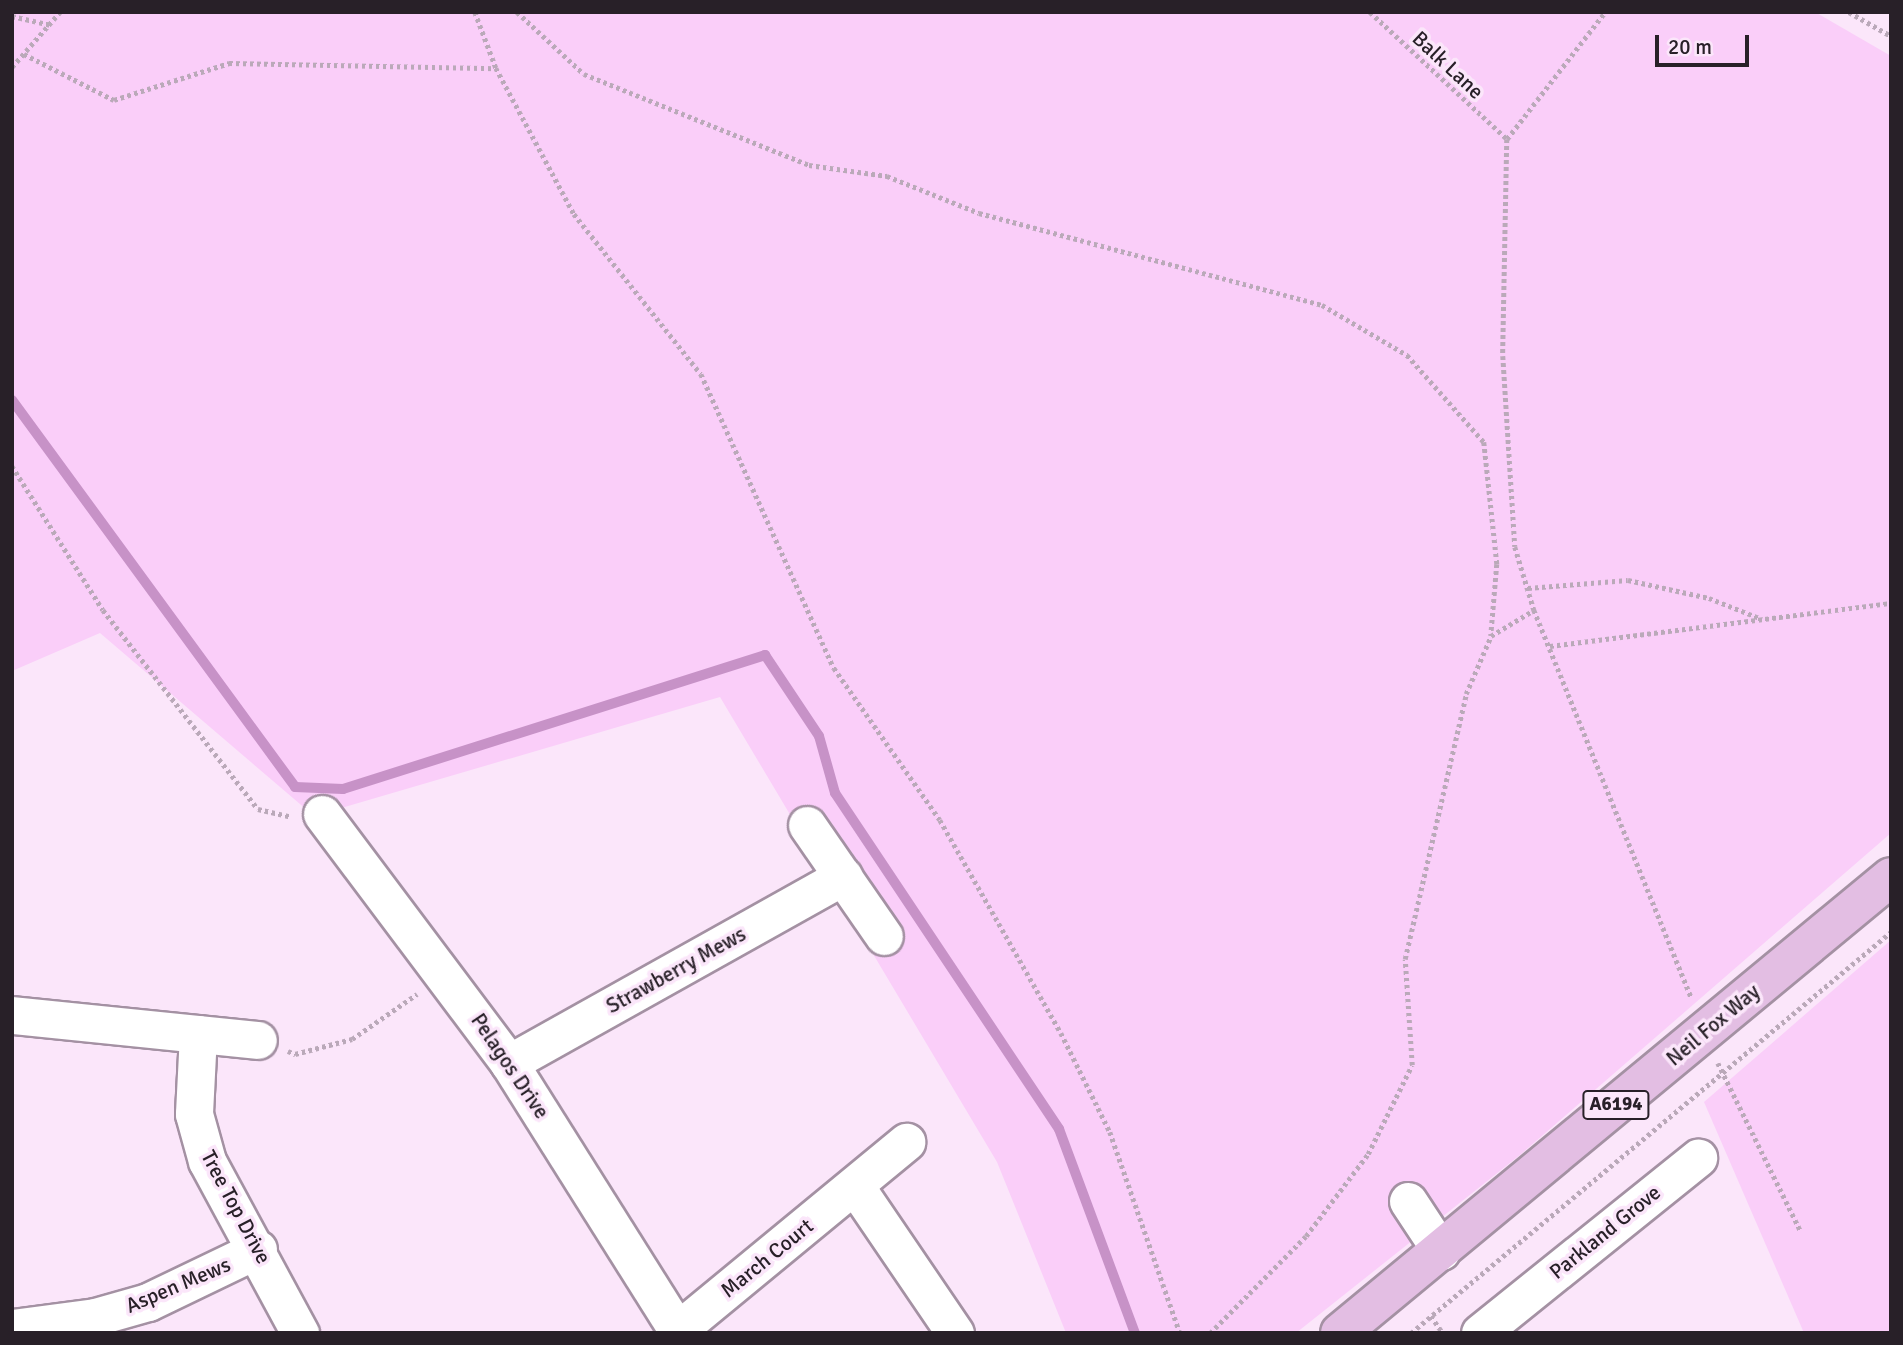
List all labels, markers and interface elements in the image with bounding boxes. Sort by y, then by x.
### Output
scale bar [1658,21,1752,65]
street label: Balk Lane [1407,26,1489,104]
text: 20 m [1668,34,1712,60]
street label: Strawberry Mews [602,921,750,1019]
street label: Neil Fox Way [1661,979,1765,1071]
street label: Pelagos Drive [466,1009,554,1123]
road number: A6194 [1581,1090,1651,1120]
street label: Tree Top Drive [196,1146,276,1268]
street label: Parkland Grove [1544,1180,1666,1284]
street label: March Court [716,1213,818,1303]
street label: Aspen Mews [122,1252,234,1318]

